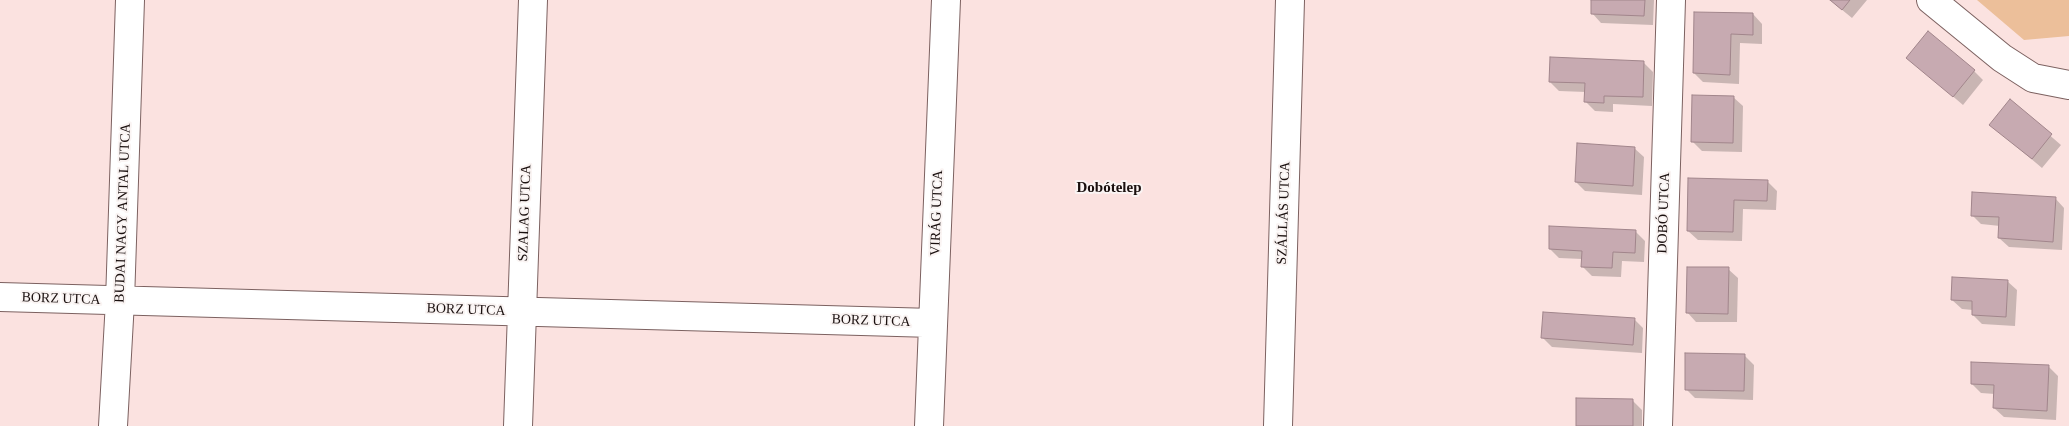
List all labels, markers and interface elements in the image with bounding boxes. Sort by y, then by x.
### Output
street label: BUDAI NAGY ANTAL UTCA [111,123,135,303]
street label: SZÁLLÁS UTCA [1274,161,1294,265]
street label: SZALAG UTCA [515,164,535,262]
street label: VIRÁG UTCA [927,170,947,256]
street label: DOBÓ UTCA [1654,172,1674,254]
district label: Dobótelep [1077,179,1141,197]
street label: BORZ UTCA [21,289,101,309]
street label: BORZ UTCA [426,300,506,320]
street label: BORZ UTCA [831,311,911,331]

